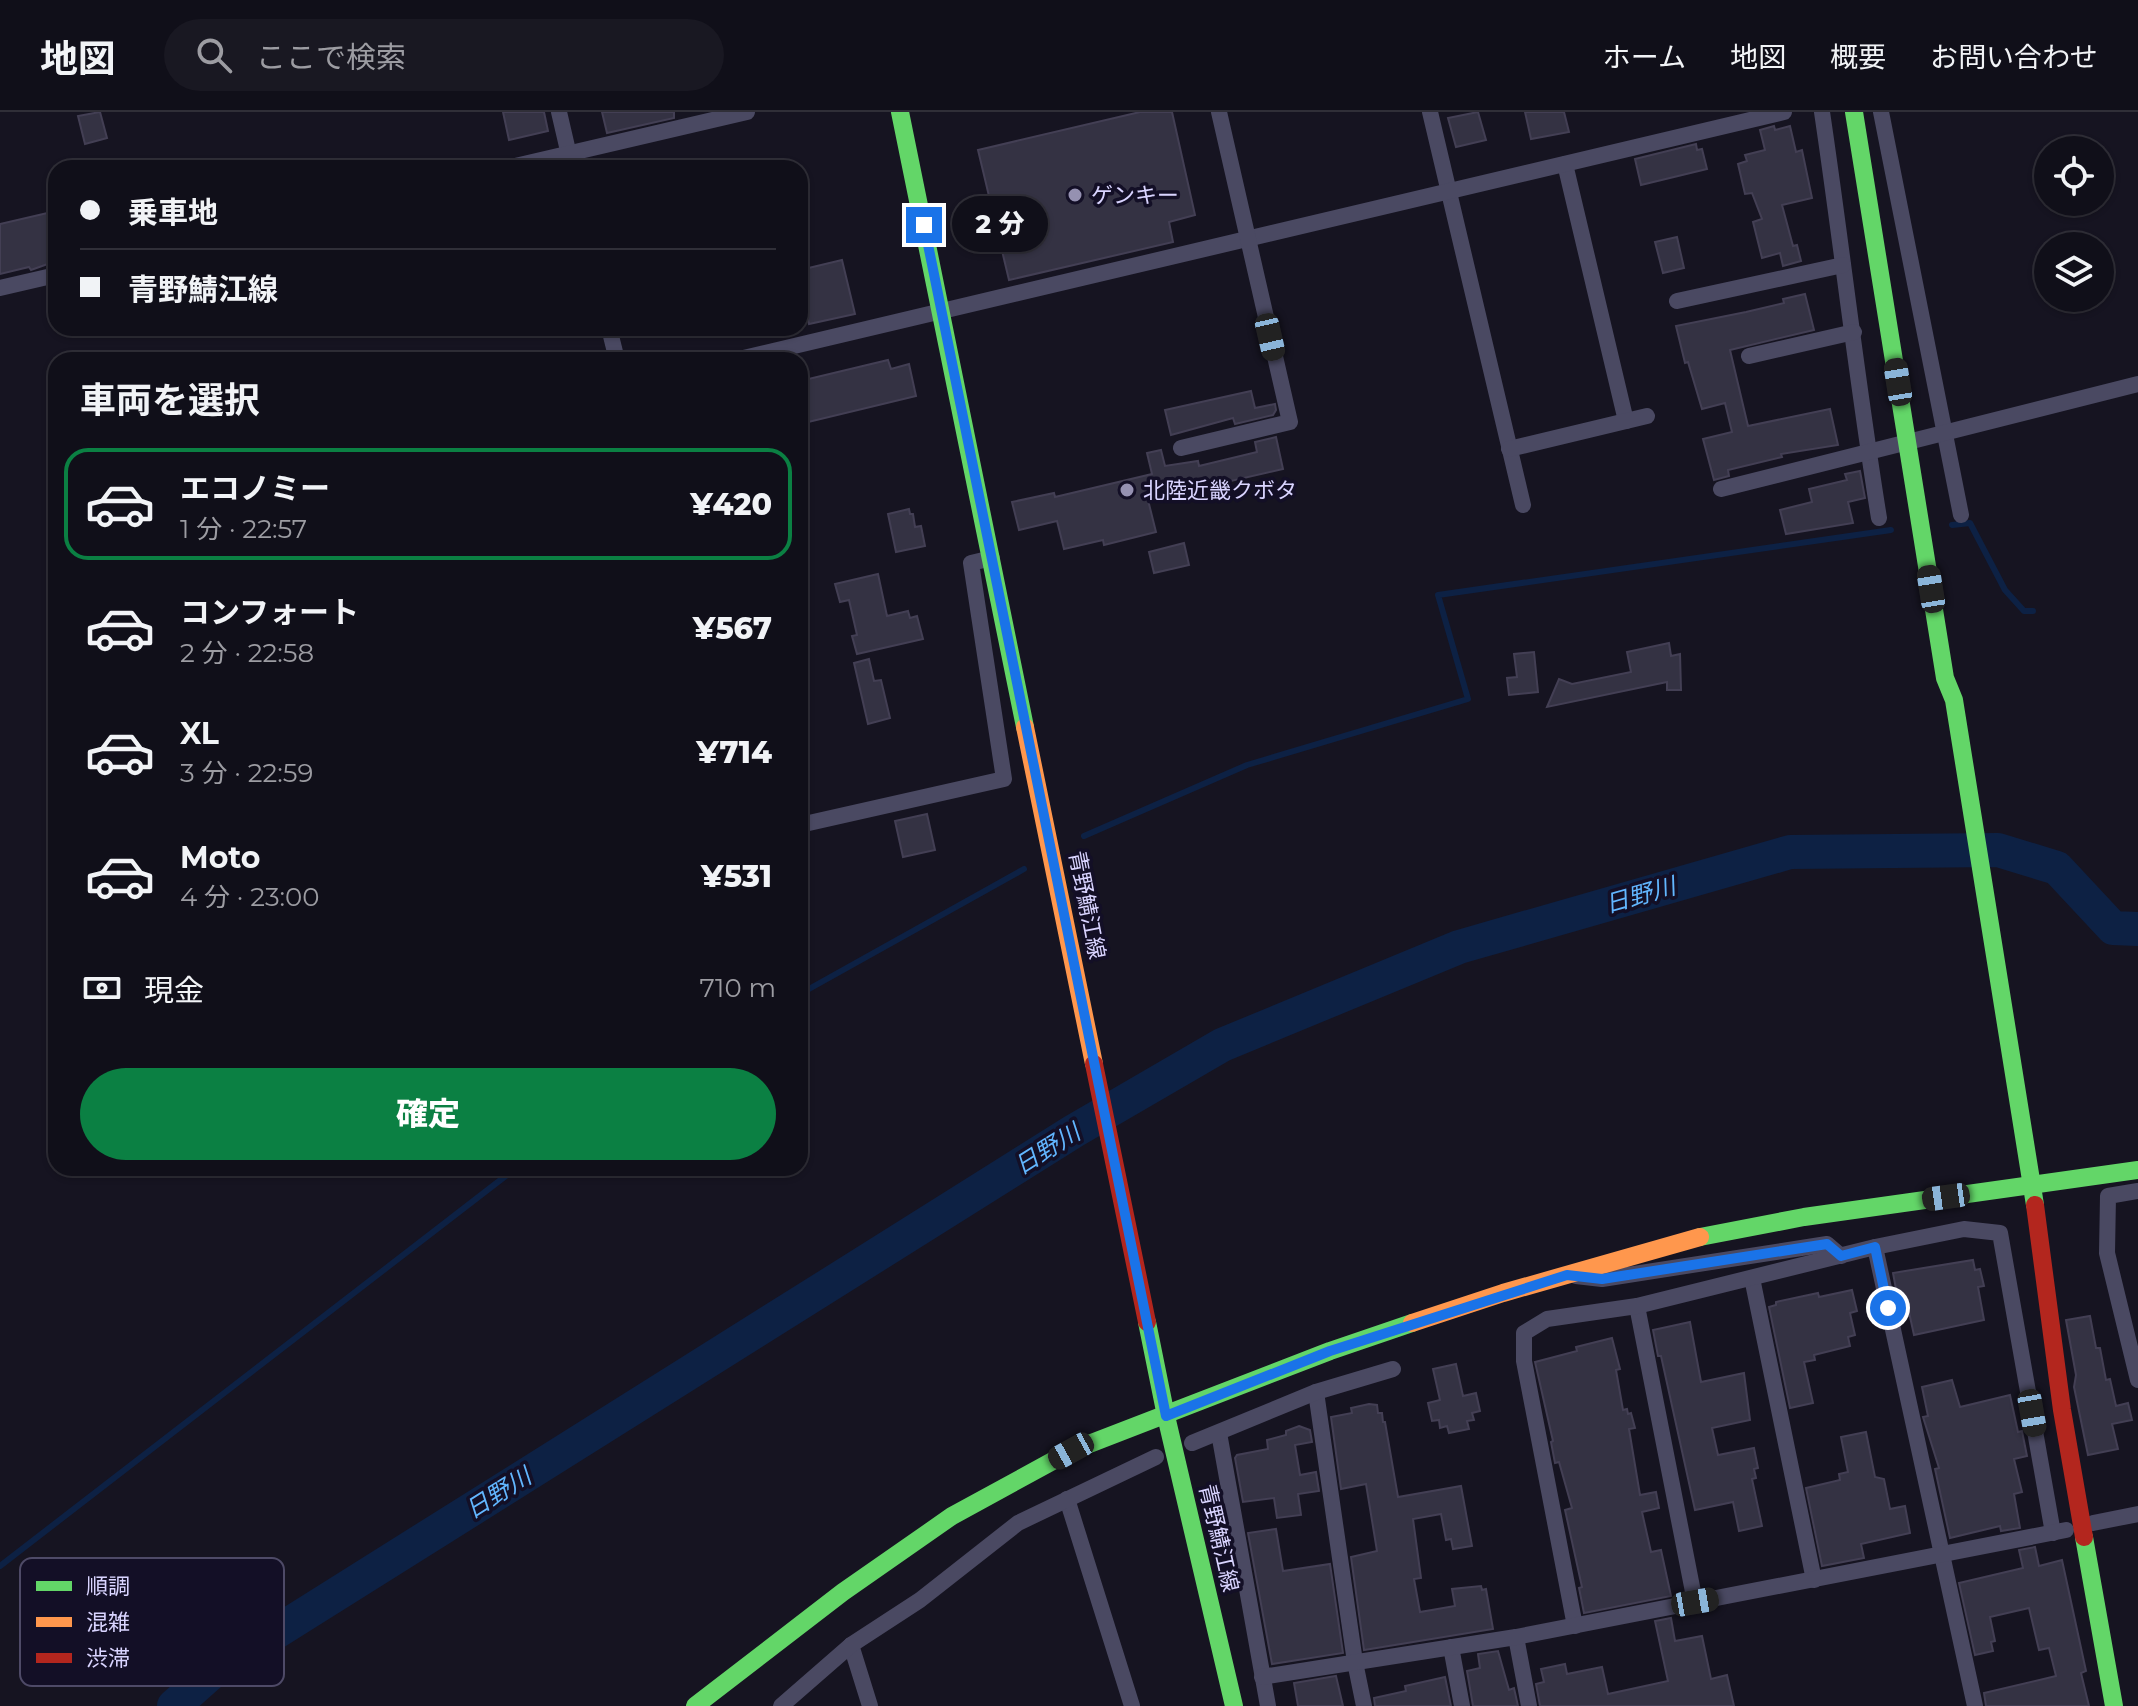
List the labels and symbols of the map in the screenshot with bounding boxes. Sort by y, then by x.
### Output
place label: ゲンキー [1091,182,1179,209]
marker: ゲンキー [1066,186,1084,204]
callout: 2 分 [952,197,1048,253]
route end [906,207,942,243]
car [1253,311,1287,363]
car [1882,356,1914,408]
place label: 北陸近畿クボタ [1143,477,1297,504]
marker: 北陸近畿クボタ [1118,481,1136,499]
car [1915,563,1947,615]
street label: 青野鯖江線 [1063,848,1111,962]
water label: 日野川 [1601,870,1681,919]
water label: 日野川 [1009,1116,1088,1180]
car [1921,1182,1971,1212]
route start [1870,1290,1906,1326]
car [2016,1387,2048,1439]
car [1044,1429,1098,1473]
water label: 日野川 [460,1460,539,1524]
street label: 青野鯖江線 [1193,1481,1245,1595]
legend [20,1558,284,1686]
text: 順調 [86,1573,130,1600]
car [1669,1586,1721,1618]
text: 混雑 [86,1609,130,1636]
text: 渋滞 [86,1645,130,1672]

